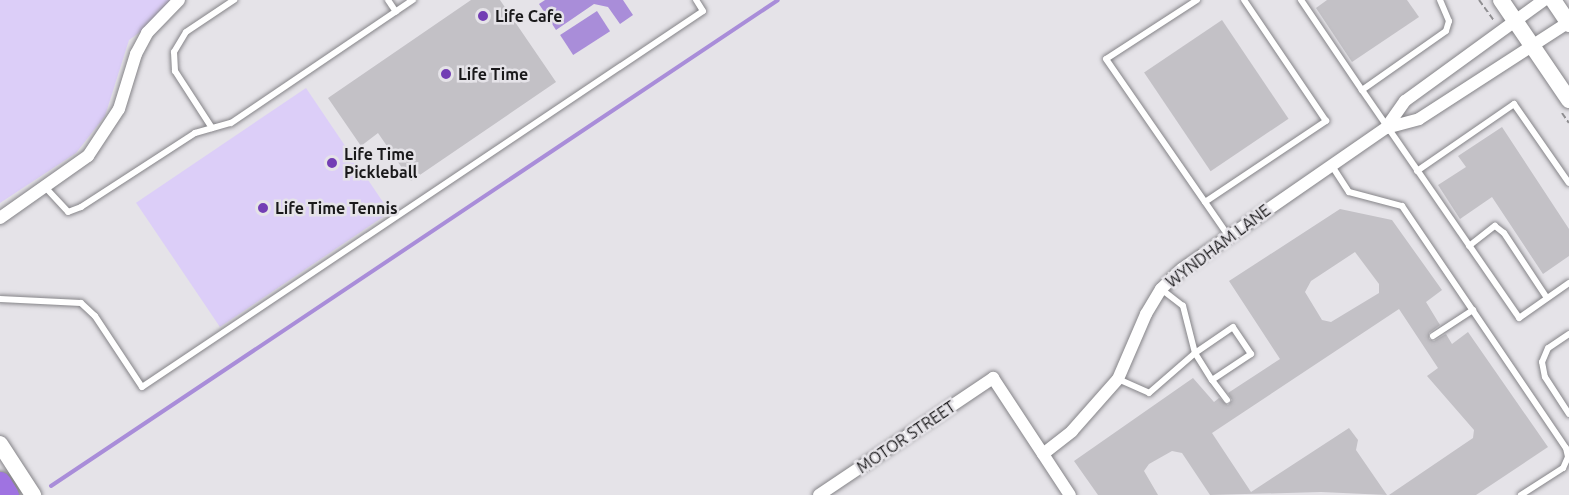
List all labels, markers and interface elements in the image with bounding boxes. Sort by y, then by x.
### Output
place label: Life Cafe [495,6,562,26]
marker: Life Cafe [476,9,490,23]
place label: Life Time [458,64,528,84]
marker: Life Time [439,67,453,81]
place label: Life Time Pickleball [344,144,417,182]
marker: Life Time Pickleball [325,156,339,170]
place label: Life Time Tennis [275,198,397,218]
marker: Life Time Tennis [256,201,270,215]
street label: WYNDHAM LANE [1162,201,1274,291]
street label: MOTOR STREET [853,397,959,477]

